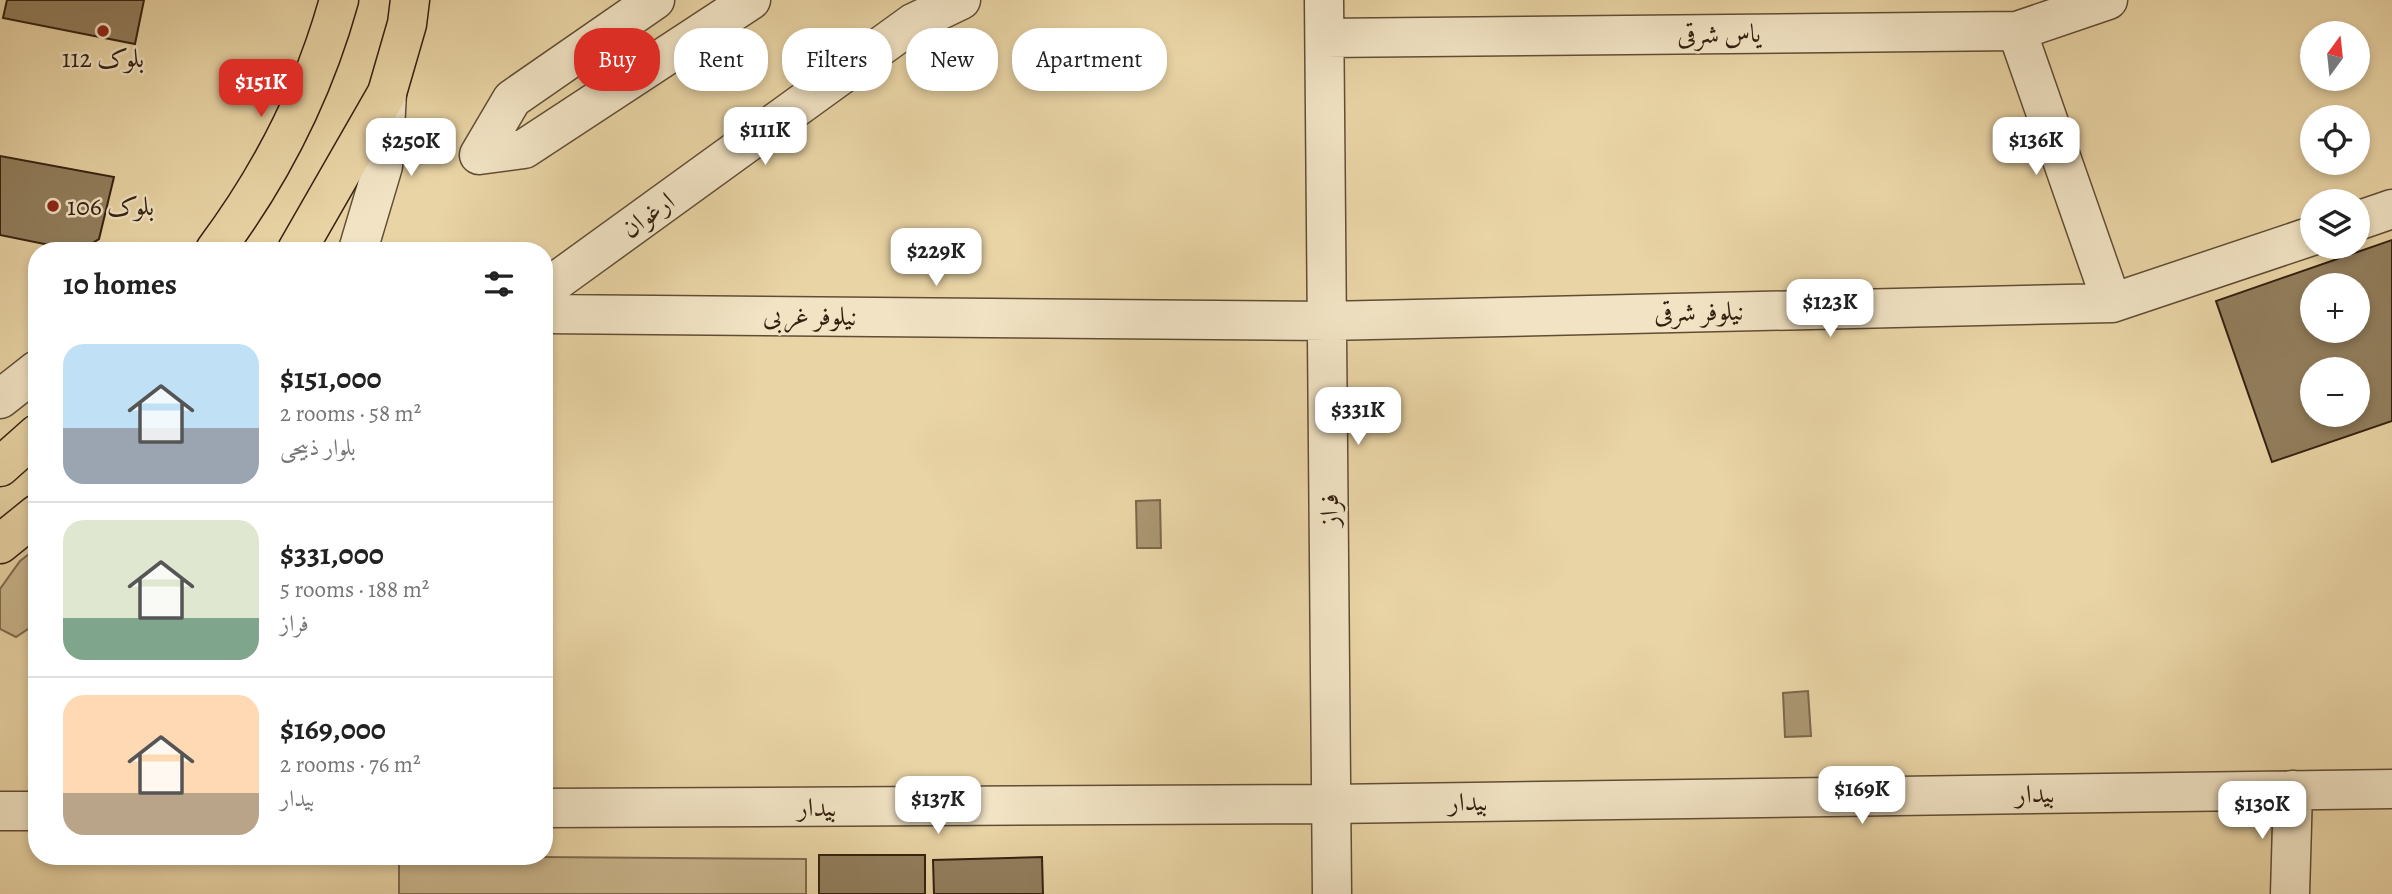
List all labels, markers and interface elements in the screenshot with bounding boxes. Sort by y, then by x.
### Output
street label: یاس شرقی [1677,16,1763,52]
north arrow [2300,21,2370,91]
map controls [2300,21,2370,427]
marker: بلوک 112 [95,23,111,39]
chip: Buy [574,28,660,91]
chip: Rent [674,28,768,91]
chip: Filters [782,28,892,91]
chip: New [906,28,998,91]
chip: Apartment [1012,28,1167,91]
place label: بلوک 112 [62,41,144,76]
pin: $151K [212,60,310,119]
text: $151K [235,66,287,97]
button: locate [2300,105,2370,175]
pin: $111K [716,108,814,167]
text: $111K [740,114,790,145]
pin: $250K [362,118,460,178]
pin: $136K [1987,118,2085,177]
text: $136K [2009,124,2063,155]
text: $250K [382,125,440,156]
street label: ارغوان [614,184,682,246]
place label: بلوک 106 [67,189,154,224]
button: layers [2300,189,2370,259]
marker: بلوک 106 [45,198,61,214]
pin: $229K [887,229,985,288]
text: $229K [907,235,965,266]
text: 10 homes [63,264,177,304]
icon: filters [480,265,518,303]
button: + [2300,273,2370,343]
pin: $123K [1781,280,1879,339]
text: $123K [1802,286,1858,317]
street label: نیلوفر شرقی [1654,294,1744,330]
street label: نیلوفر غربی [763,298,857,335]
button: − [2300,357,2370,427]
text: $151,000 [280,358,382,398]
icon: home [119,372,203,456]
pin: $331K [1309,388,1407,447]
text: $331K [1331,394,1385,425]
text: 2 rooms · 58 m² [280,398,421,429]
text: بلوار ذبیحی [280,432,356,463]
street label: فراز [1312,494,1347,529]
text: $331,000 [280,534,384,574]
icon: home [119,548,203,632]
text: 5 rooms · 188 m² [280,574,429,605]
text: فراز [280,608,309,639]
text: $169,000 [280,709,386,749]
icon: home [119,723,203,807]
text: 2 rooms · 76 m² [280,749,421,780]
pin: $169K [1813,766,1911,826]
text: $169K [1834,773,1890,804]
pin: $137K [889,776,987,836]
street label: بیدار [2012,776,2055,812]
pin: $130K [2213,782,2311,841]
text: بیدار [280,783,315,814]
text: $137K [911,783,965,814]
street label: بیدار [1445,784,1488,820]
text: $130K [2234,788,2290,819]
street label: بیدار [794,790,837,825]

